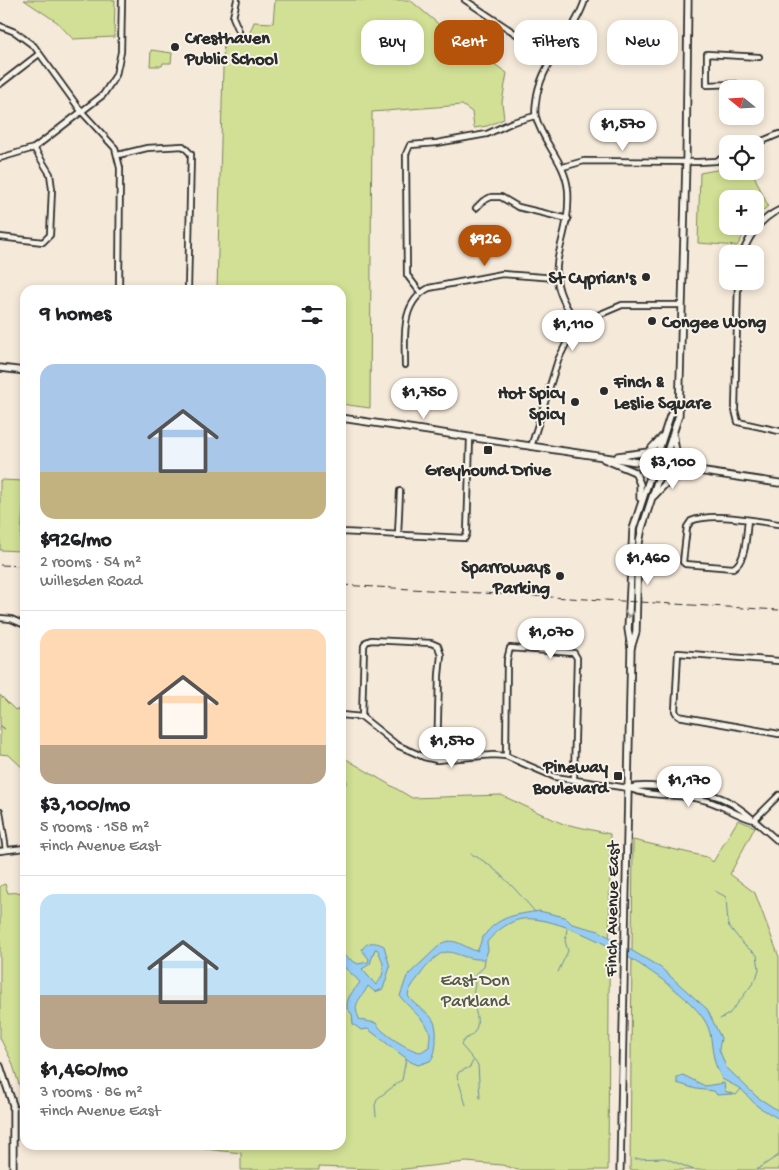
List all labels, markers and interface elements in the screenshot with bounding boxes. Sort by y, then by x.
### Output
chip: Buy [361,20,424,65]
chip: Rent [434,20,504,65]
chip: Filters [514,20,597,65]
chip: New [607,20,678,65]
place label: Cresthaven Public School [184,29,278,71]
marker: Cresthaven Public School [169,41,181,53]
north arrow [719,80,764,125]
map controls [719,80,764,290]
pin: $1,570 [582,110,664,152]
text: $1,570 [601,116,645,135]
button: locate [719,135,764,180]
button: + [719,190,764,235]
pin: $926 [455,224,515,267]
text: $926 [469,231,501,250]
button: − [719,245,764,290]
place label: St Cyprian's [549,269,637,290]
marker: St Cyprian's [640,271,652,283]
icon: filters [298,301,326,329]
text: 9 homes [40,303,111,328]
pin: $1,110 [532,310,614,352]
place label: Congee Wong [661,313,766,334]
marker: Congee Wong [646,315,658,327]
text: $1,110 [553,316,593,335]
place label: Finch & Leslie Square [613,373,712,415]
pin: $1,750 [383,378,465,420]
text: $1,750 [402,384,446,403]
place label: Hot Spicy Spicy [498,384,565,426]
marker: Finch & Leslie Square [598,385,610,397]
icon: home [138,396,228,486]
marker: Hot Spicy Spicy [569,396,581,408]
marker: Greyhound Drive [482,444,494,456]
pin: $3,100 [632,448,714,490]
text: $3,100 [650,454,696,473]
place label: Greyhound Drive [425,461,552,482]
text: $926/mo [40,529,112,554]
pin: $1,460 [607,544,689,586]
text: $1,460 [626,550,670,569]
text: 2 rooms · 54 m² [40,554,141,573]
place label: Sparroways Parking [461,558,551,600]
marker: Sparroways Parking [554,570,566,582]
text: Willesden Road [40,573,142,592]
one-way arrow [624,611,634,619]
pin: $1,070 [510,618,592,660]
text: $1,070 [528,624,574,643]
icon: home [138,662,228,752]
pin: $1,570 [411,726,493,769]
text: $1,570 [430,733,474,752]
place label: Pineway Boulevard [532,758,610,800]
pin: $1,170 [648,766,730,808]
marker: Pineway Boulevard [612,770,624,782]
text: $1,170 [668,772,710,791]
text: $3,100/mo [40,794,130,819]
text: 5 rooms · 158 m² [40,819,149,838]
text: Finch Avenue East [40,838,160,857]
street label: Finch Avenue East [602,840,625,978]
icon: home [138,927,228,1017]
park label: East Don Parkland [440,971,510,1013]
text: $1,460/mo [40,1059,128,1084]
text: 3 rooms · 86 m² [40,1084,143,1103]
text: Finch Avenue East [40,1103,160,1122]

